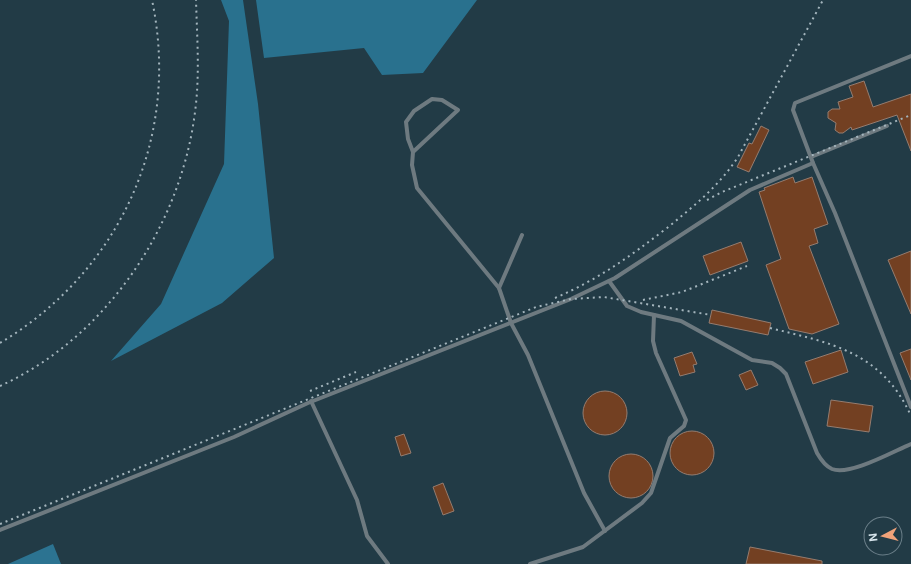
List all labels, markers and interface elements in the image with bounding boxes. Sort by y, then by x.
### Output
north arrow [863,516,903,556]
text: N [866,532,881,542]

